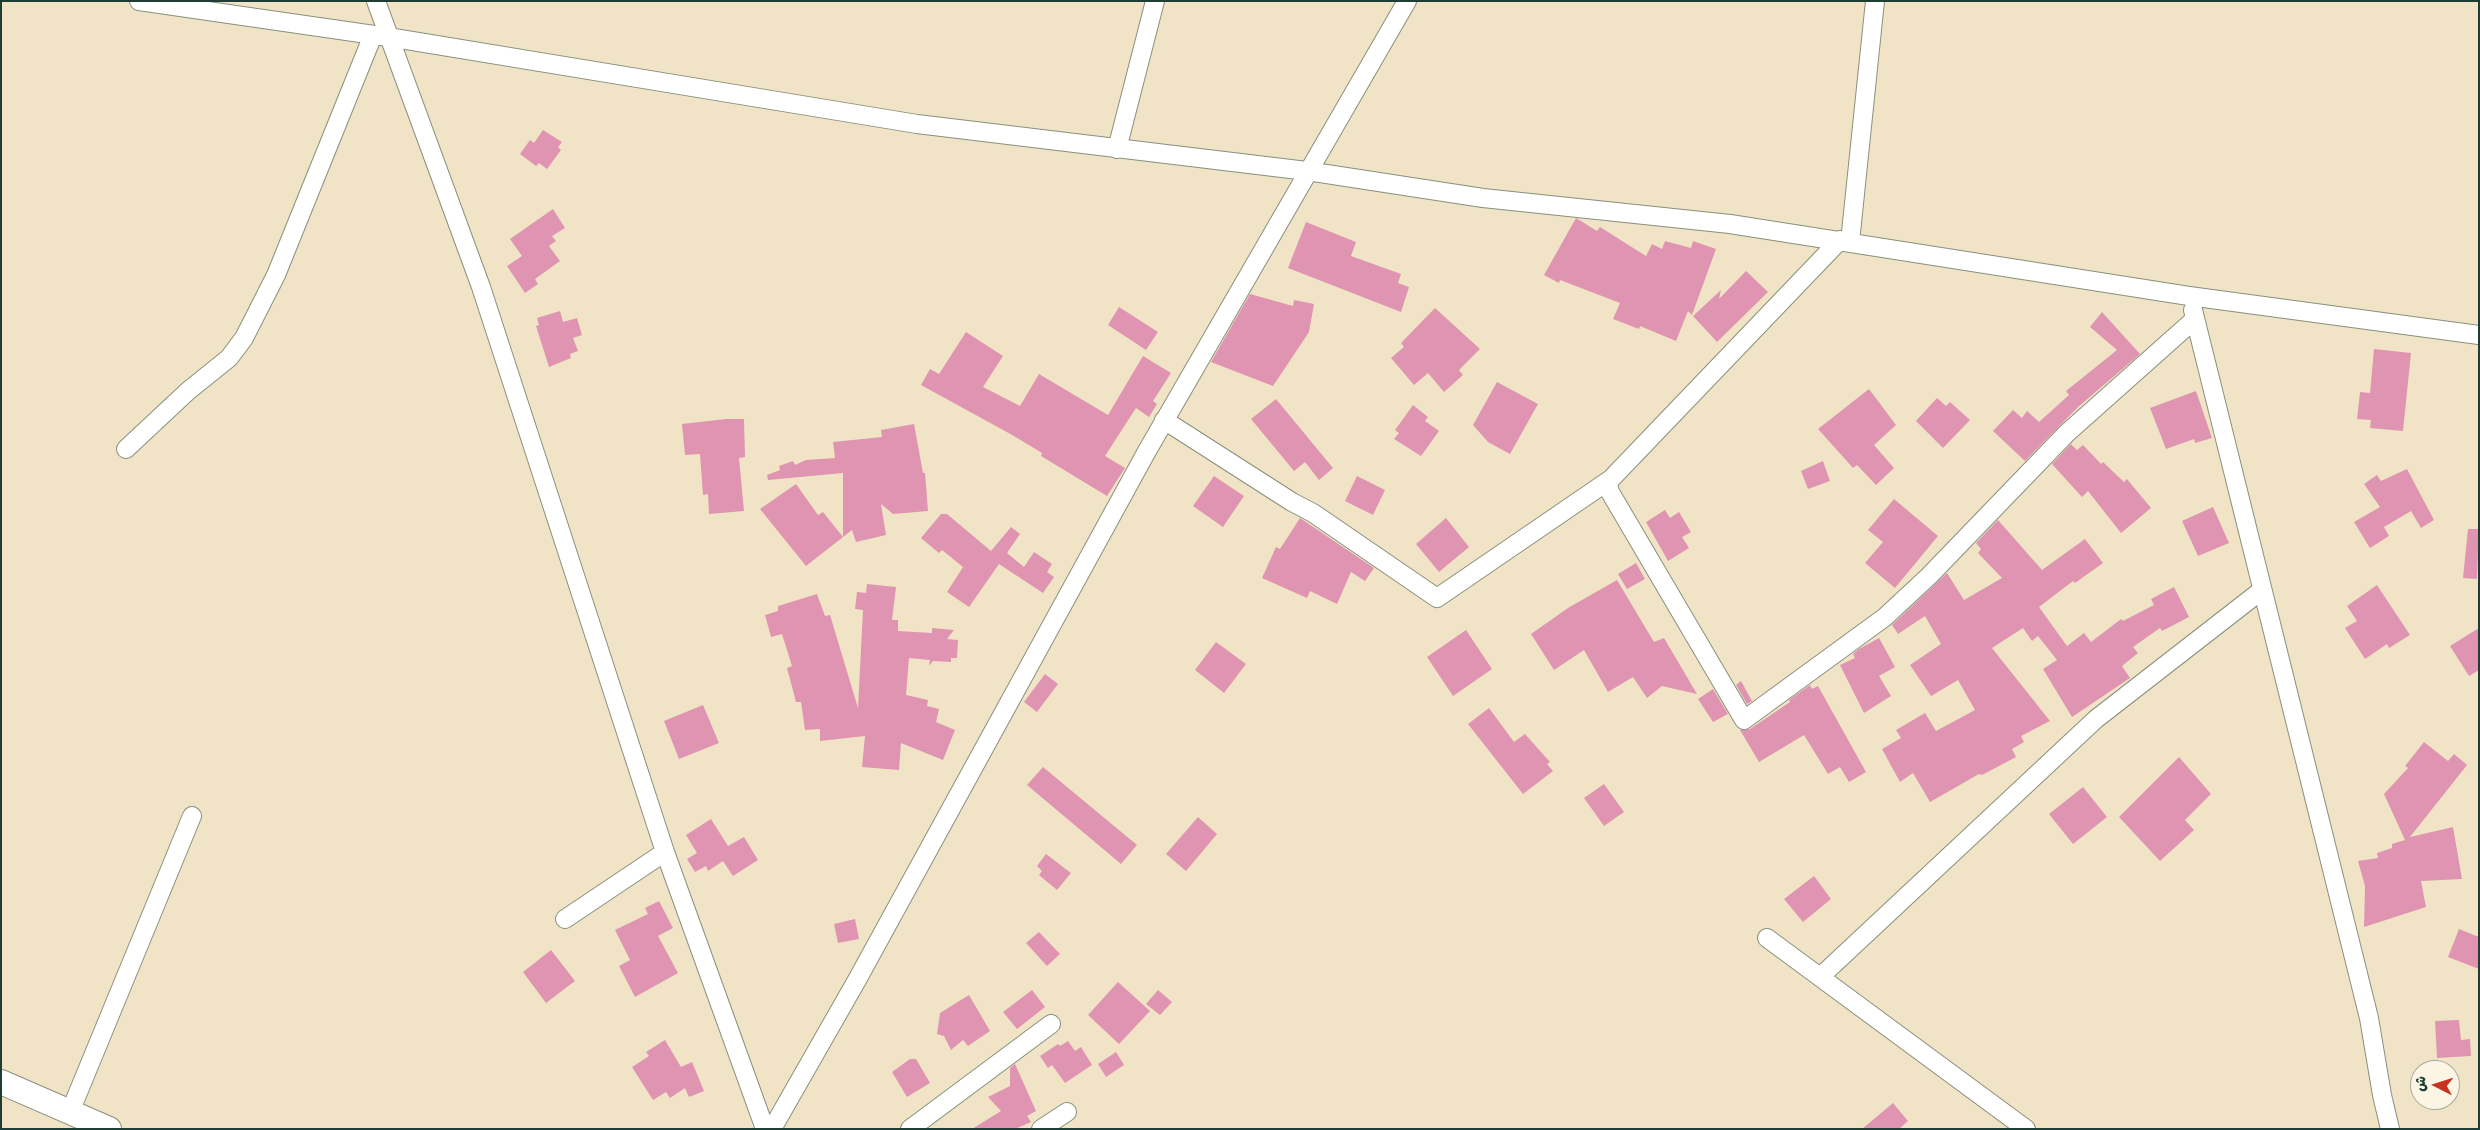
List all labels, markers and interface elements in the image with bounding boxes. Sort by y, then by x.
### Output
north arrow [2410,1060,2460,1110]
text: ش [2411,1075,2430,1092]

